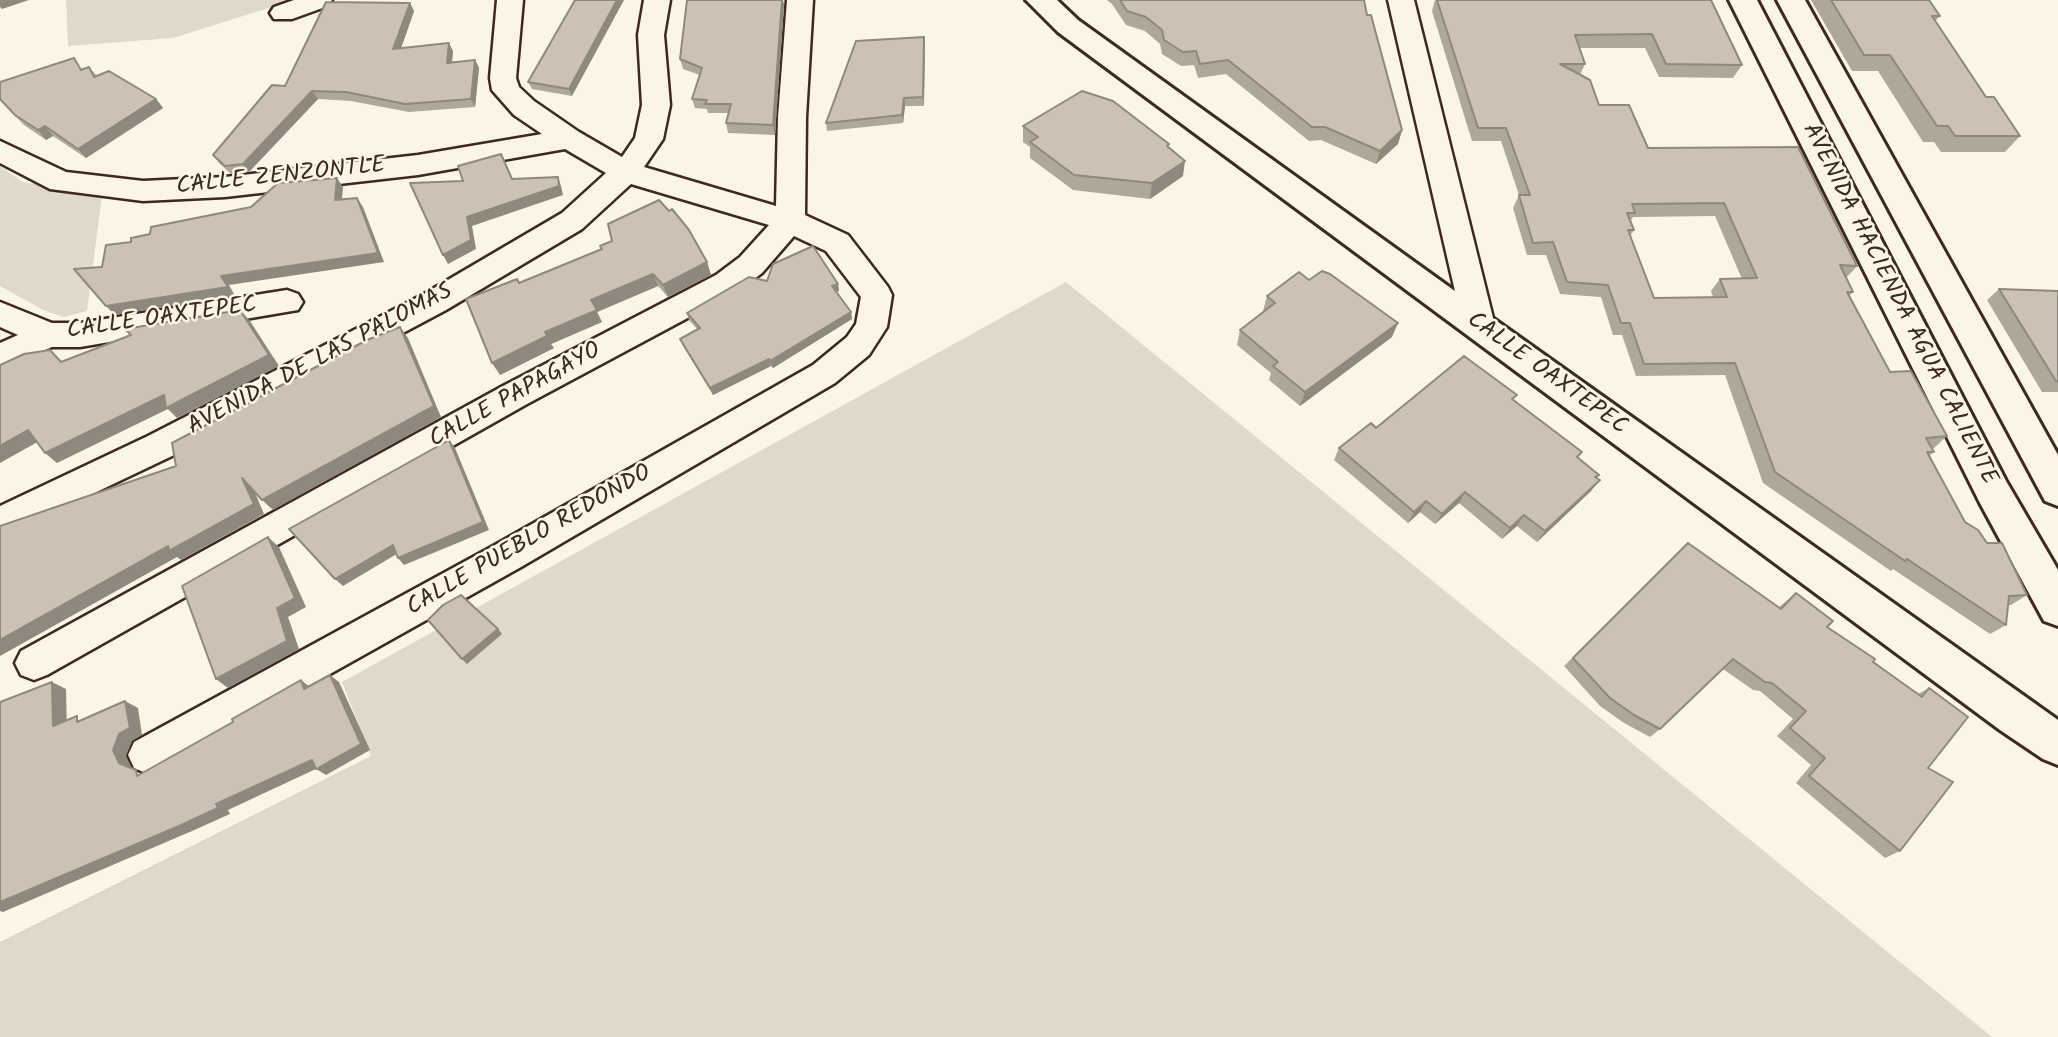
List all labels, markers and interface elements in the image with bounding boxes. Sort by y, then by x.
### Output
street label: AVENIDA HACIENDA AGUA CALIENTE [1794,119,2002,491]
street label: CALLE ZENZONTLE [175,153,387,203]
street label: AVENIDA DE LAS PALOMAS [184,279,458,443]
street label: CALLE OAXTEPEC [65,292,259,348]
street label: CALLE OAXTEPEC [1460,307,1632,443]
street label: CALLE PAPAGAYO [425,338,607,456]
street label: CALLE PUEBLO REDONDO [403,460,657,624]

